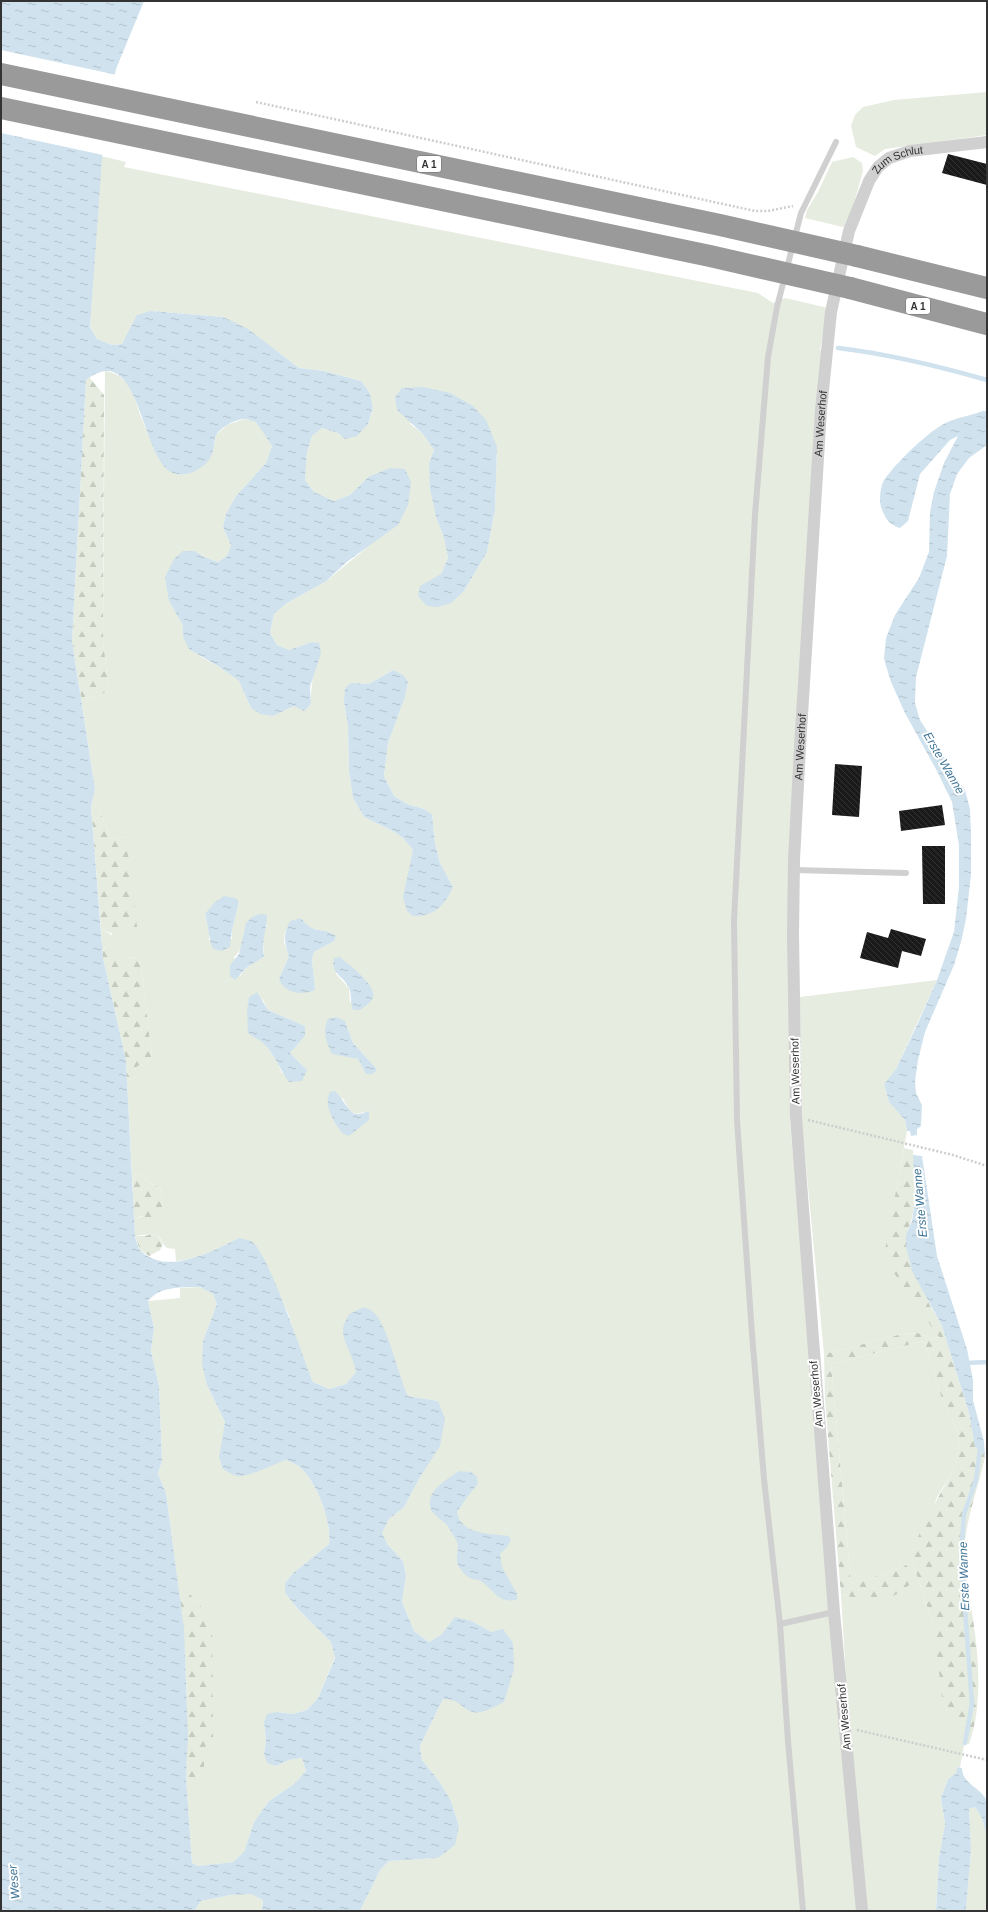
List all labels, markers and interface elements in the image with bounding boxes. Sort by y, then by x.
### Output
street label: Zum Schlut [869,144,924,176]
road number: A 1 [417,156,441,172]
road number: A 1 [906,298,930,314]
street label: Am Weserhof [812,389,829,457]
street label: Am Weserhof [792,712,808,780]
water label: Erste Wanne [921,730,968,797]
street label: Am Weserhof [788,1037,802,1104]
water label: Erste Wanne [910,1168,930,1238]
street label: Am Weserhof [807,1359,825,1428]
water label: Erste Wanne [956,1541,972,1611]
street label: Am Weserhof [835,1682,853,1751]
water label: Weser [5,1863,22,1900]

